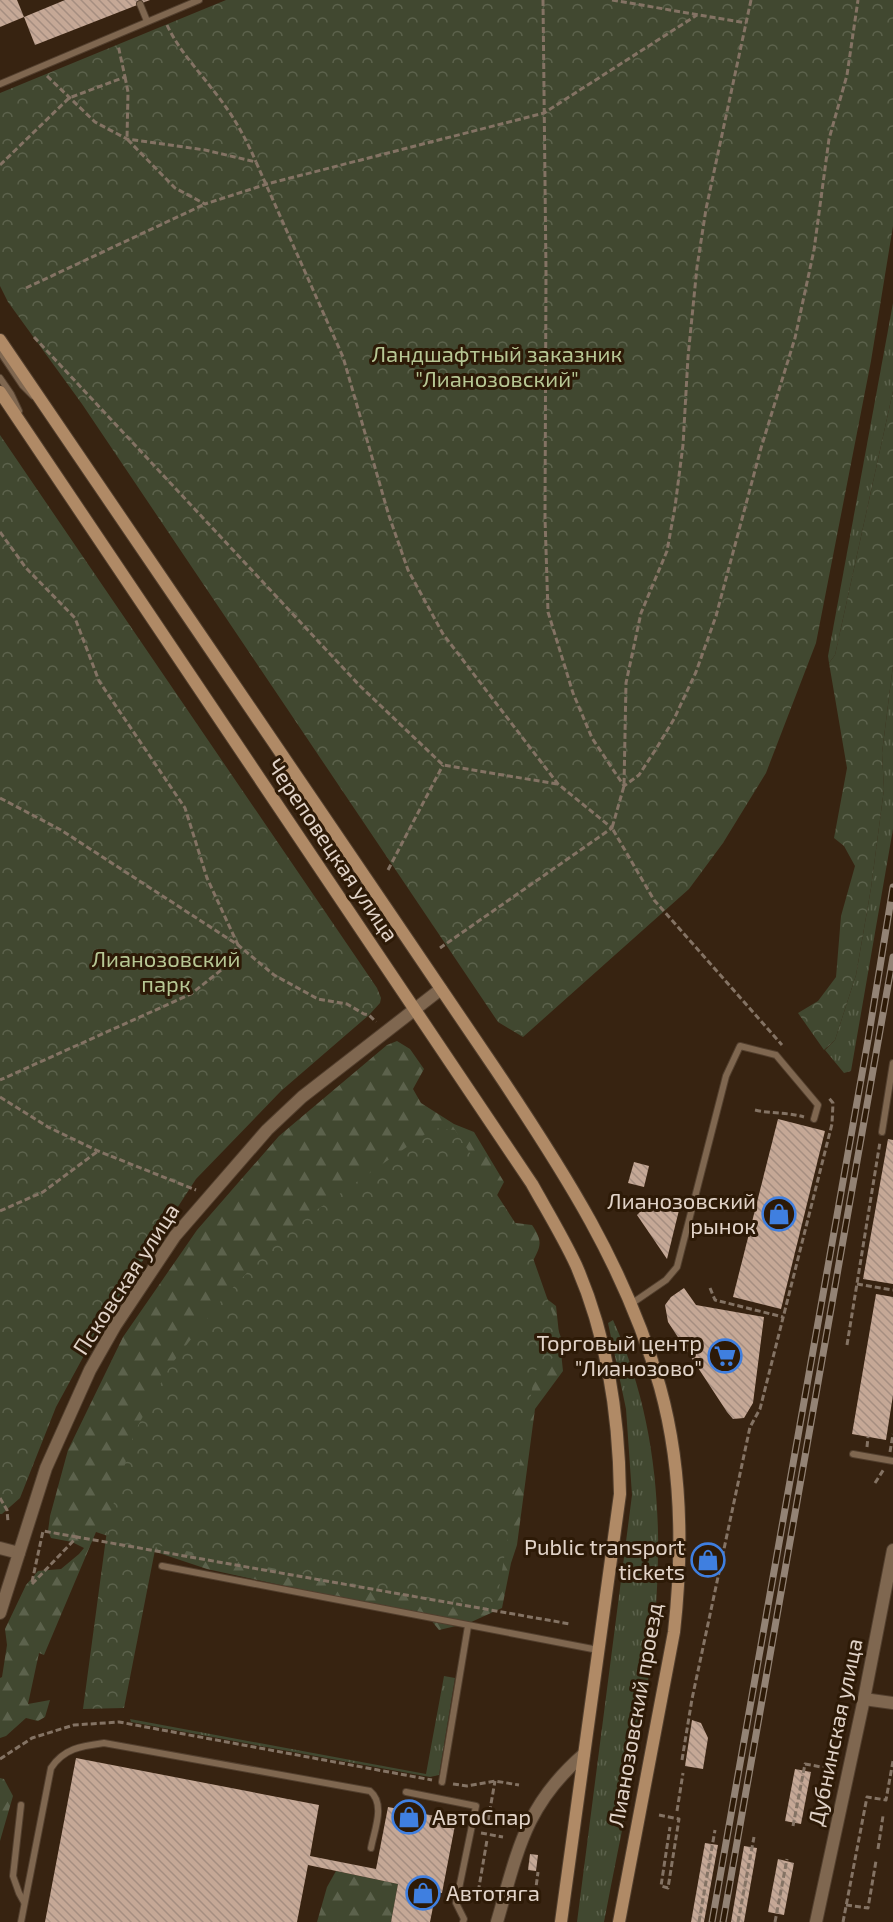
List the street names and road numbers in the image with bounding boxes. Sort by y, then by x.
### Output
street label: Череповецкая улица [262,753,405,946]
street label: Псковская улица [67,1198,185,1359]
street label: Лианозовский проезд [601,1601,667,1829]
street label: Дубнинская улица [801,1636,868,1828]

